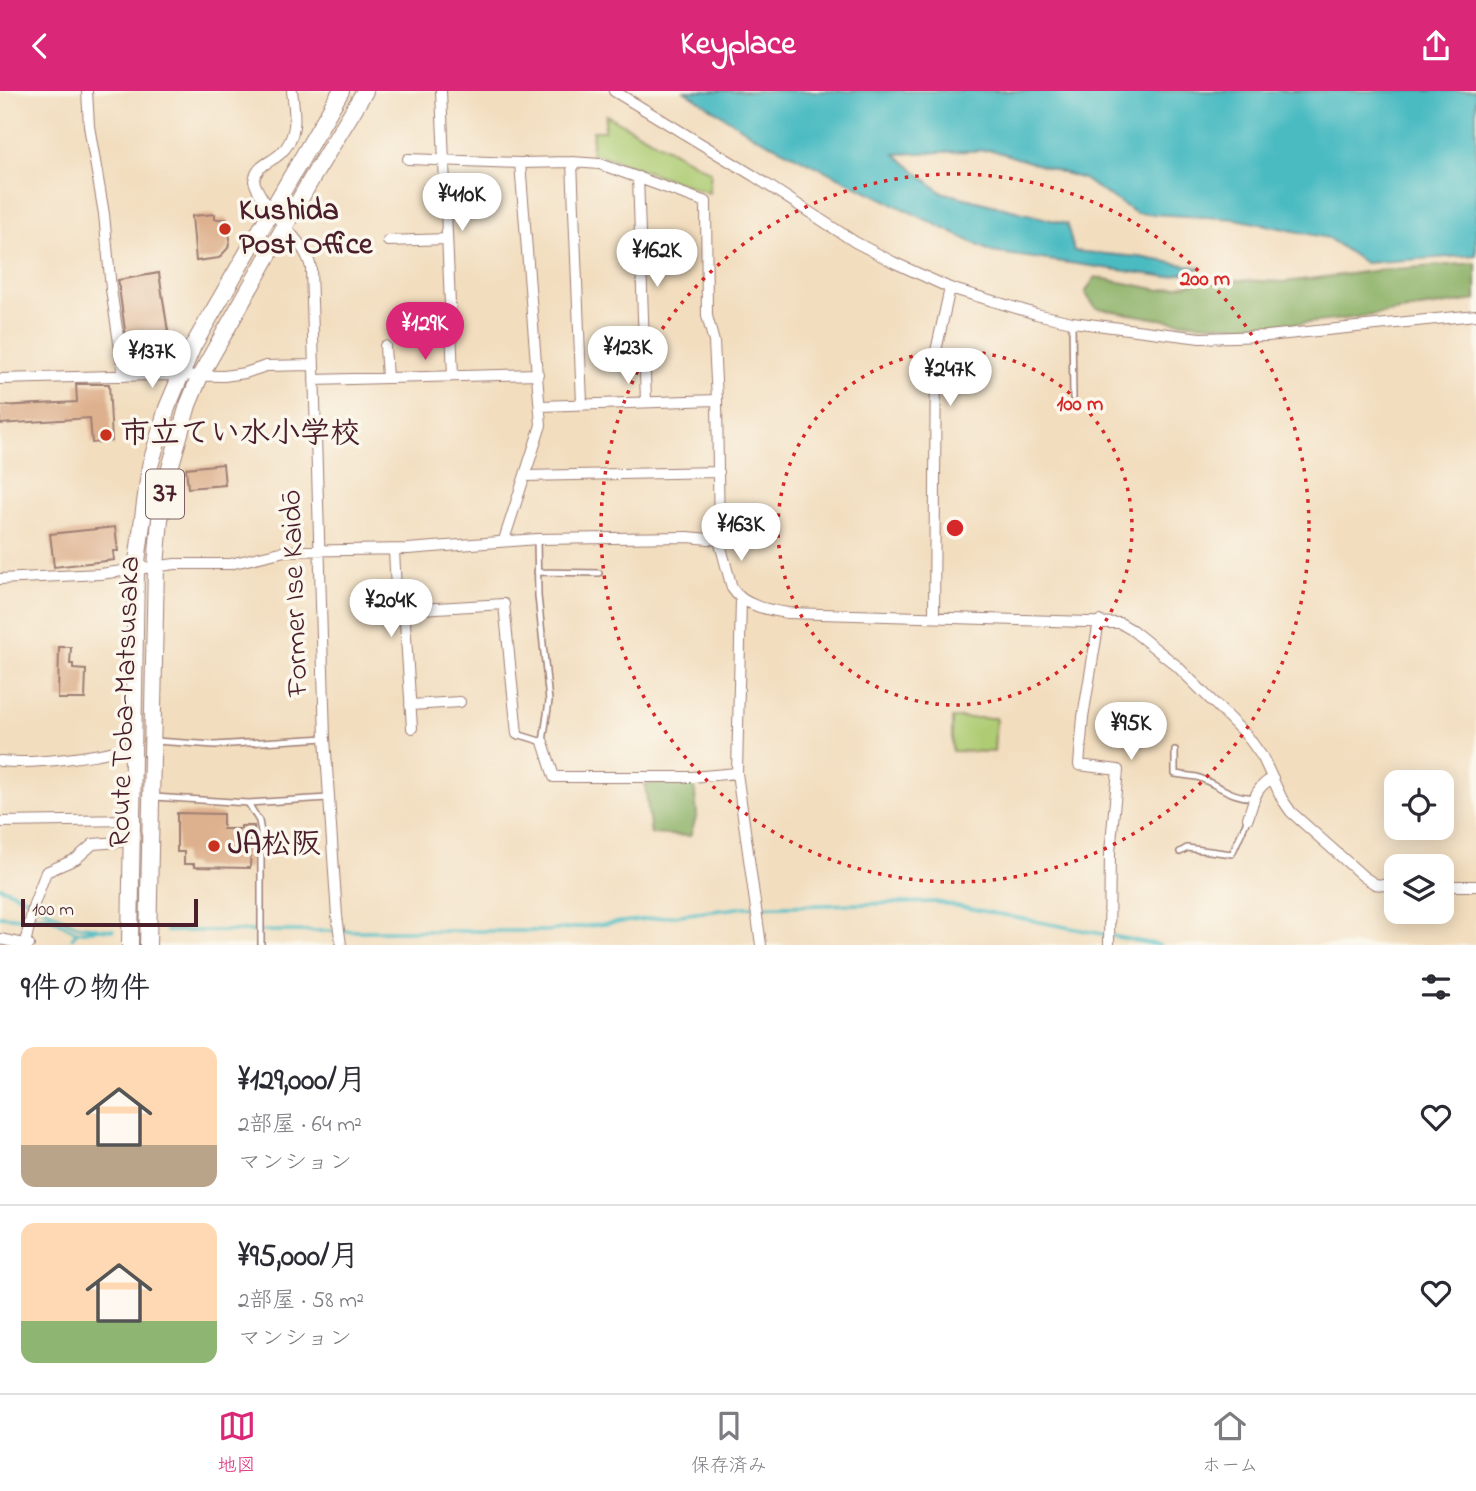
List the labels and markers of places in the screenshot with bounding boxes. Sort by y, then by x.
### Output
pin: ¥410K [413,173,511,233]
place label: Kushida Post Office [239,190,374,268]
marker: Kushida Post Office [217,221,233,237]
pin: ¥162K [608,229,706,289]
pin: ¥129K [376,303,474,362]
pin: ¥123K [579,327,677,386]
pin: ¥137K [103,331,201,390]
pin: ¥247K [901,349,999,408]
place label: 市立てい水小学校 [120,413,360,457]
marker: 市立てい水小学校 [98,427,114,443]
pin: ¥163K [692,503,790,563]
centre of rings [943,516,967,540]
pin: ¥204K [342,580,440,639]
pin: ¥95K [1090,703,1172,762]
place label: JA松阪 [228,824,321,868]
marker: JA松阪 [206,838,222,854]

